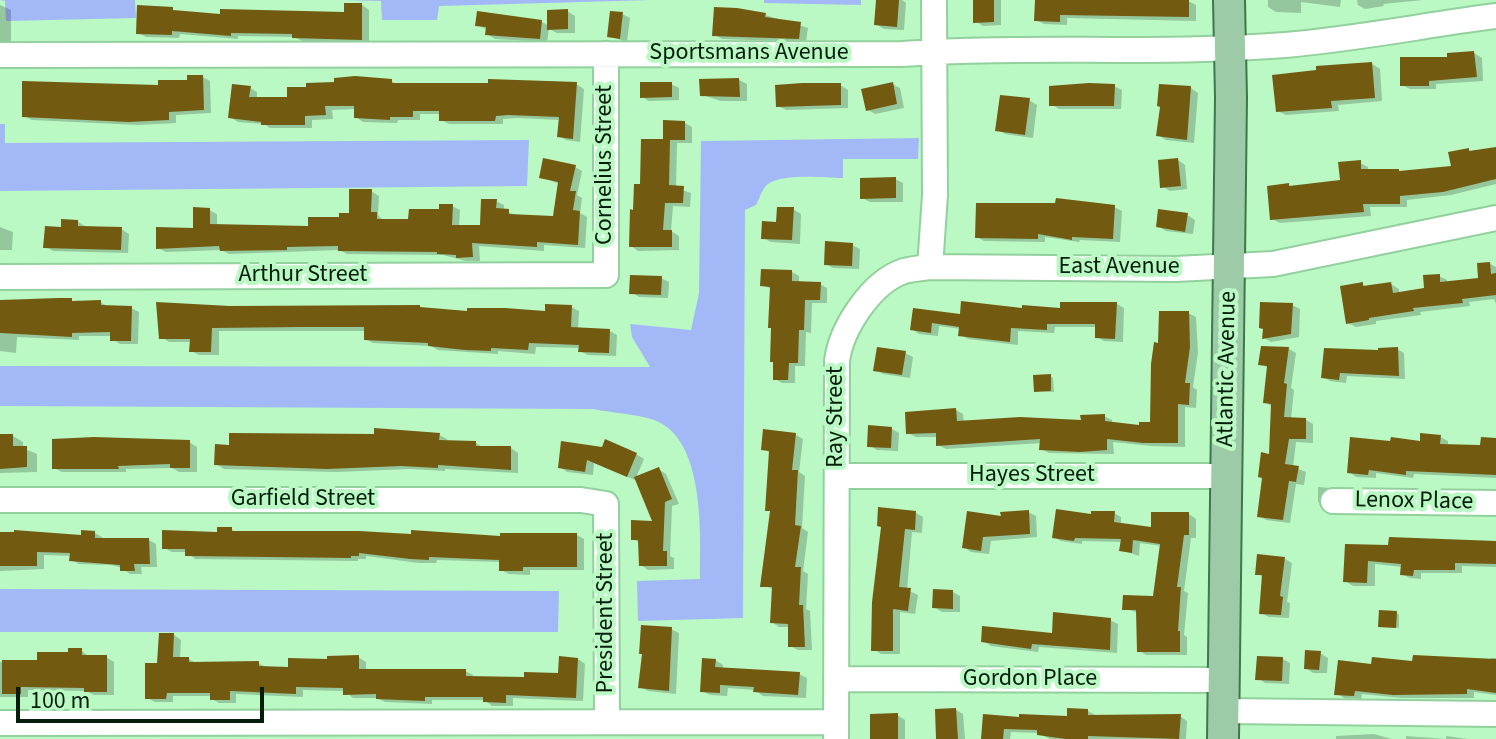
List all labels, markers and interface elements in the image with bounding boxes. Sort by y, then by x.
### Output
street label: Sportsmans Avenue [649,40,849,68]
street label: Cornelius Street [592,85,620,245]
street label: East Avenue [1058,254,1180,282]
street label: Arthur Street [239,262,367,290]
street label: Atlantic Avenue [1212,291,1244,447]
street label: Ray Street [823,366,851,468]
street label: Hayes Street [969,462,1095,490]
street label: Garfield Street [231,486,375,514]
street label: Lenox Place [1354,487,1474,517]
street label: President Street [593,533,621,693]
street label: Gordon Place [963,666,1097,694]
scale bar [20,671,268,721]
text: 100 m [30,683,90,718]

